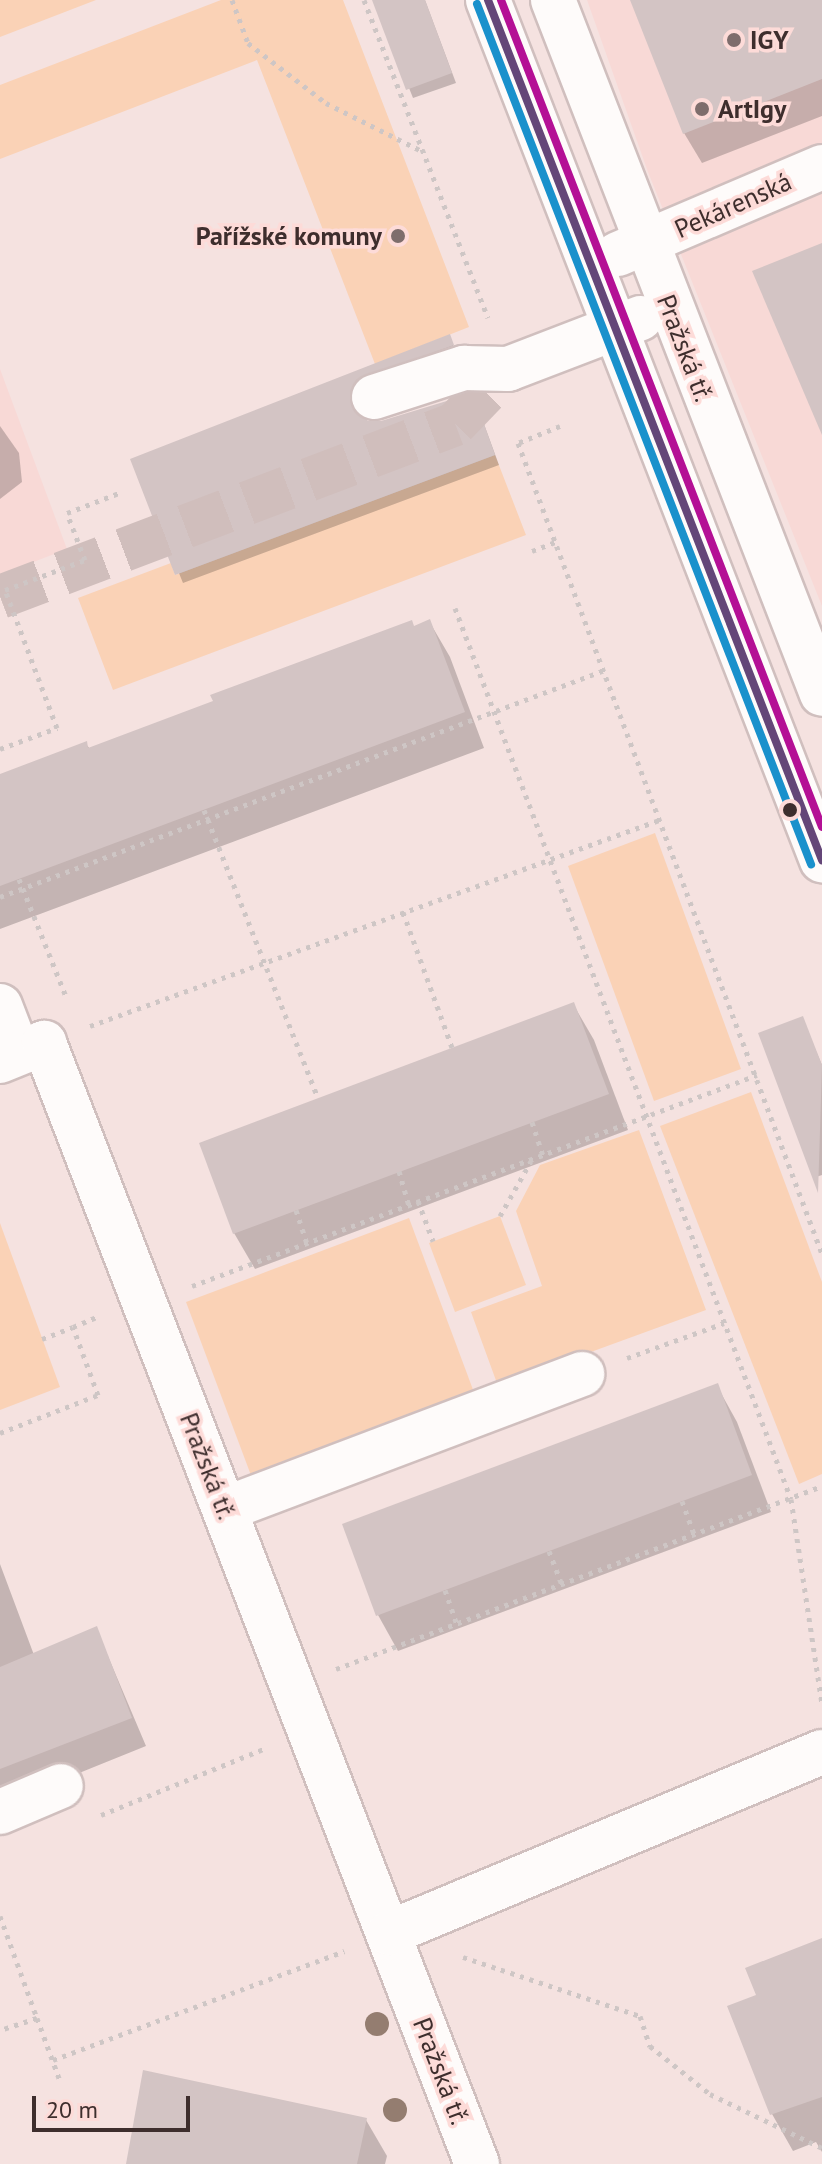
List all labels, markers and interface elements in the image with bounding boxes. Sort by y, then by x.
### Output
place label: IGY [750,24,789,56]
marker: IGY [725,31,743,49]
place label: ArtIgy [718,93,786,125]
marker: ArtIgy [693,100,711,118]
street label: Pekárenská [670,165,796,245]
place label: Pařížské komuny [196,220,382,252]
marker: Pařížské komuny [389,227,407,245]
street label: Pražská tř. [650,290,720,406]
unlabelled marker [782,802,798,818]
street label: Pražská tř. [173,1408,243,1524]
street label: Pražská tř. [406,2013,476,2129]
scale bar [36,2080,194,2130]
text: 20 m [46,2094,98,2125]

